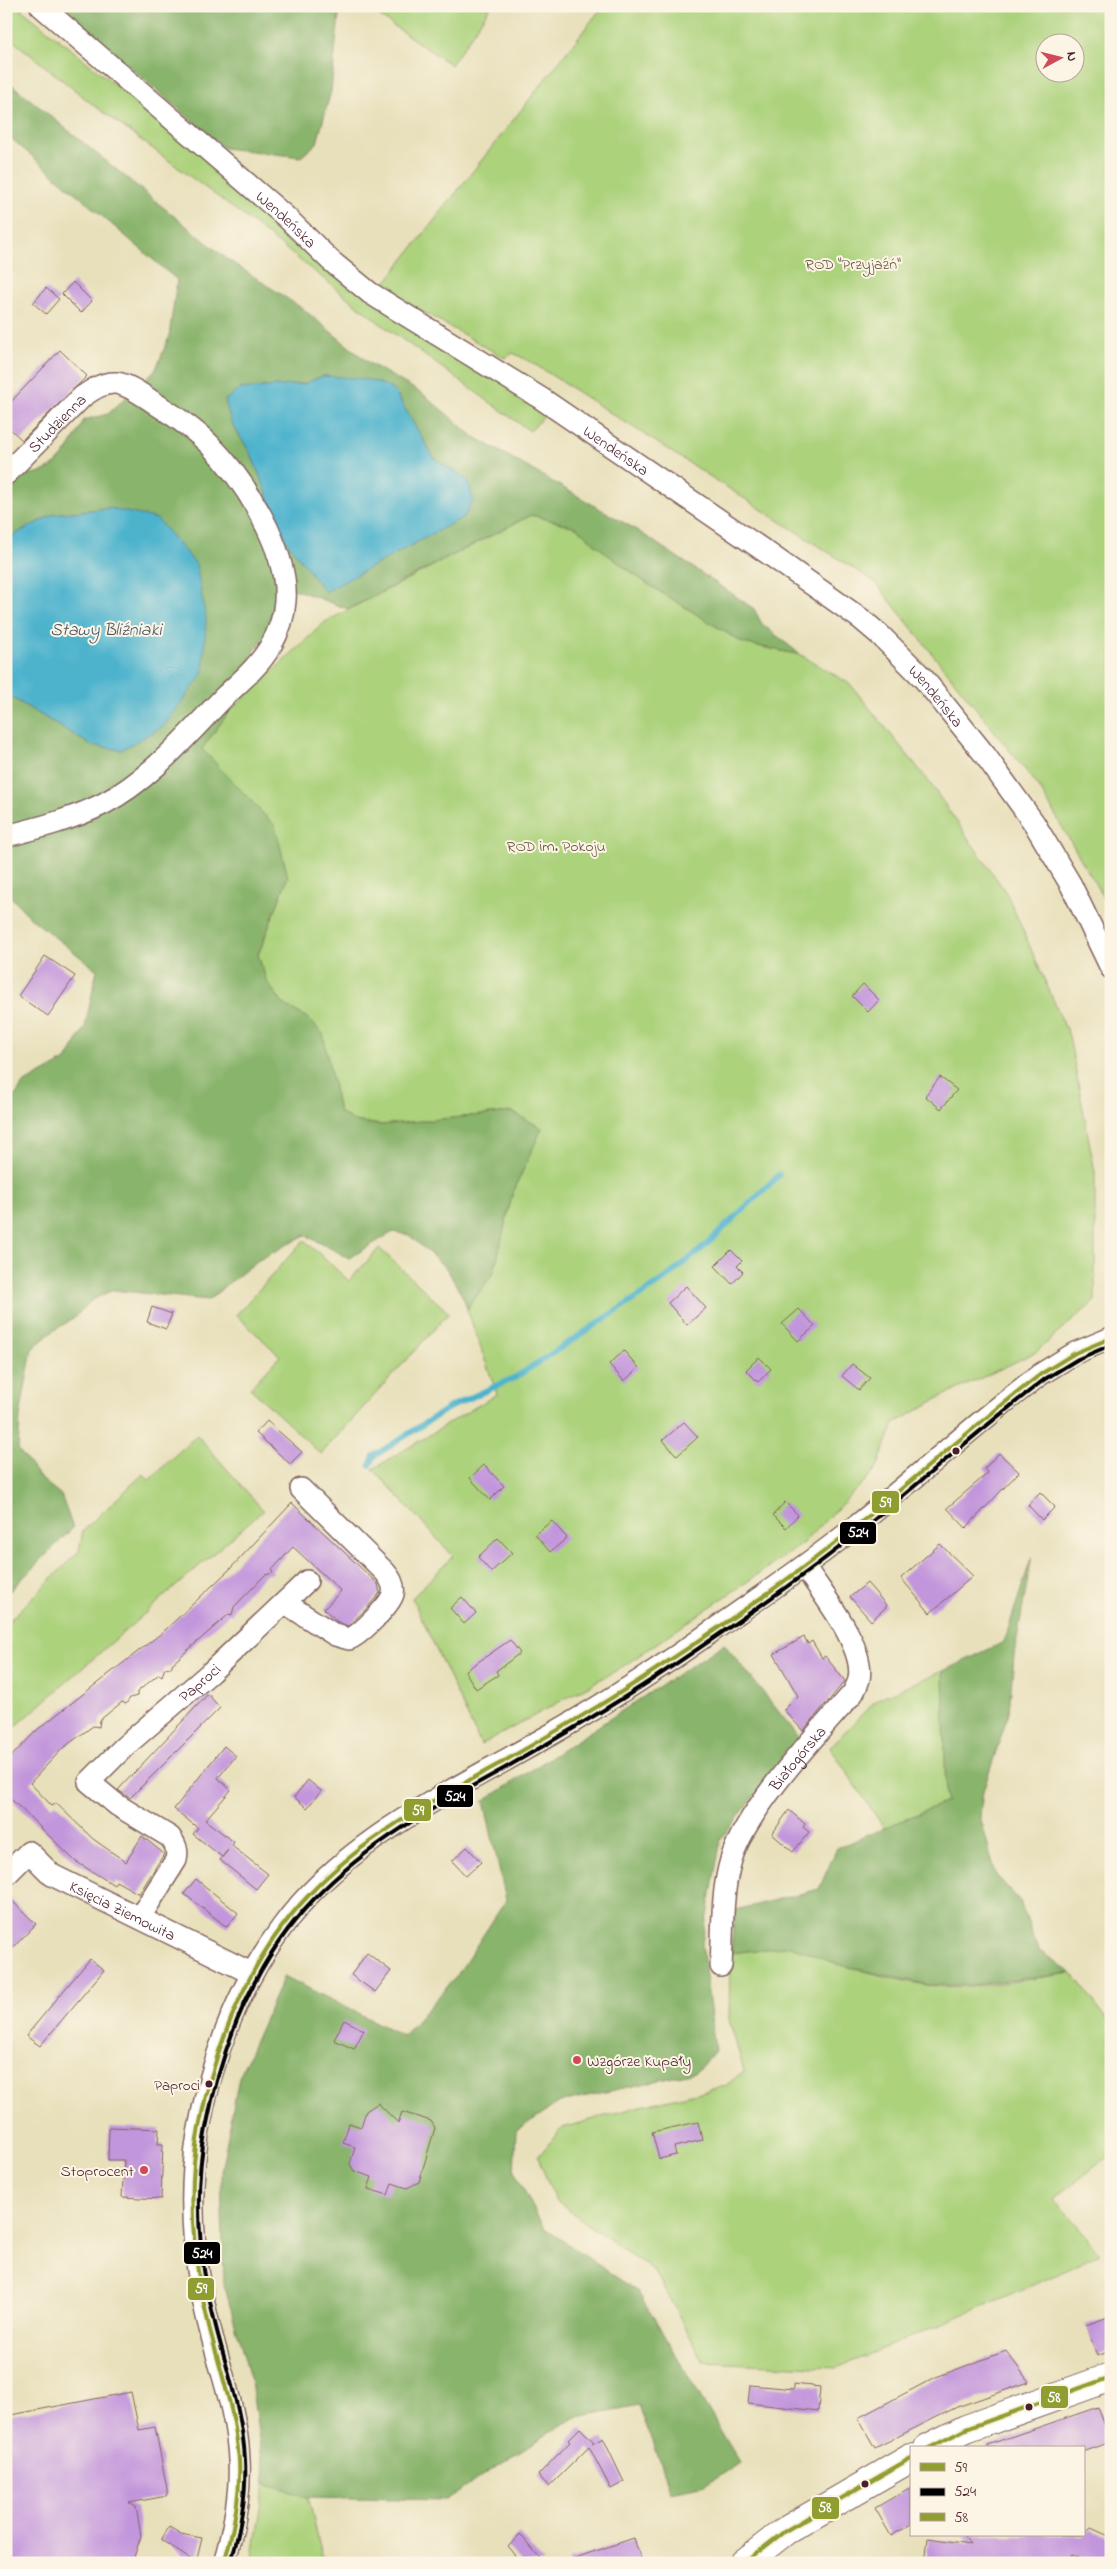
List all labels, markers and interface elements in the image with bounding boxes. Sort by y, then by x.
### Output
north arrow [1034,32,1084,82]
text: N [1060,51,1082,63]
street label: Wendeńska [250,186,321,255]
park label: ROD "Przyjaźń" [805,253,901,277]
street label: Studzienna [23,389,93,459]
street label: Wendeńska [578,420,653,483]
water label: Stawy Bliźniaki [50,618,163,644]
street label: Wendeńska [902,660,968,733]
park label: ROD im. Pokoju [506,835,606,859]
unlabelled marker [951,1446,961,1456]
line badge: 59 [871,1490,900,1514]
text: 59 [879,1493,892,1514]
line badge: 524 [839,1521,877,1545]
text: 524 [848,1523,869,1544]
street label: Paproci [174,1659,227,1709]
street label: Białogórska [763,1721,833,1798]
line badge: 524 [436,1784,474,1808]
text: 524 [445,1787,466,1808]
line badge: 59 [403,1798,432,1822]
text: 59 [412,1801,425,1822]
street label: Księcia Ziemowita [65,1875,179,1948]
place label: Wzgórze Kupały [587,2050,691,2074]
marker: Wzgórze Kupały [571,2054,583,2066]
place label: Paproci [154,2075,200,2097]
marker: Paproci [204,2079,214,2089]
place label: Stoprocent [61,2160,135,2184]
marker: Stoprocent [138,2164,150,2176]
line badge: 524 [183,2241,221,2265]
text: 524 [192,2244,213,2265]
line badge: 59 [187,2277,215,2301]
text: 59 [195,2279,208,2300]
line badge: 58 [1040,2385,1069,2409]
text: 58 [1047,2388,1061,2409]
unlabelled marker [1024,2402,1034,2412]
legend [910,2446,1084,2536]
text: 59 [954,2457,968,2479]
unlabelled marker [860,2479,870,2489]
text: 524 [954,2481,976,2503]
line badge: 58 [811,2496,840,2520]
text: 58 [818,2498,832,2519]
text: 58 [954,2507,969,2529]

